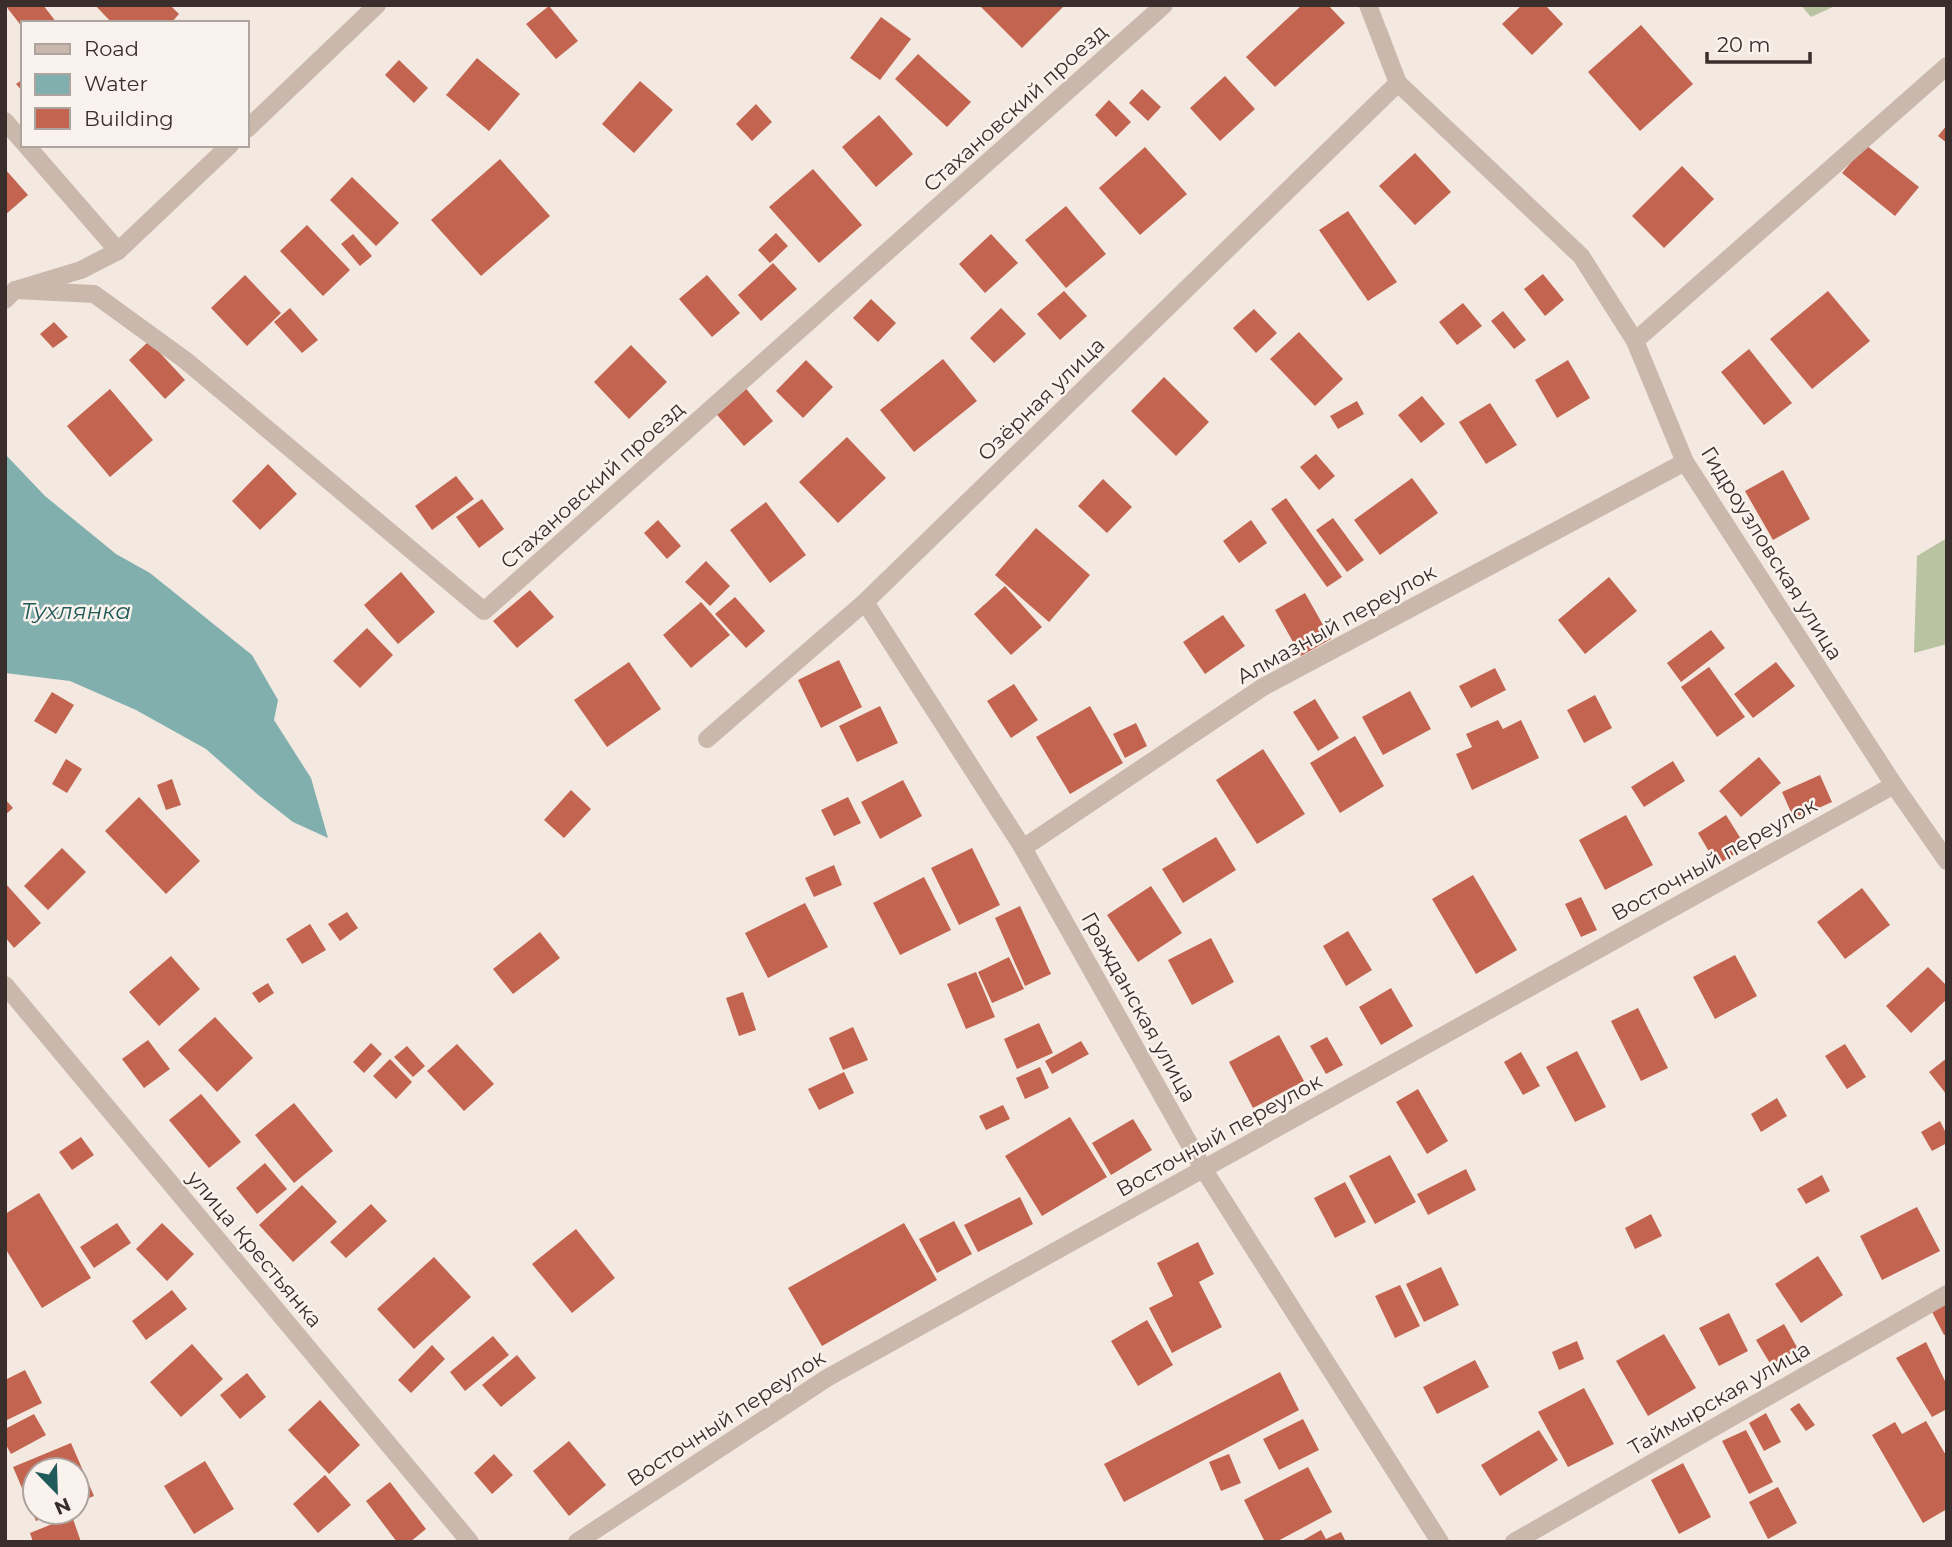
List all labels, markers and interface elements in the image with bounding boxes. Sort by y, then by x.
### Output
street label: Стахановский проезд [918,19,1112,197]
legend [21,21,248,147]
scale bar [1707,21,1810,65]
text: 20 m [1717,32,1771,57]
text: Road [84,36,139,61]
text: Water [84,71,148,96]
text: Building [84,106,174,131]
street label: Озёрная улица [972,332,1110,466]
street label: Стахановский проезд [495,396,689,574]
street label: Гидроузловская улица [1696,442,1848,664]
street label: Алмазный переулок [1232,559,1440,689]
water label: Тухлянка [21,597,131,625]
street label: Восточный переулок [1607,792,1821,926]
street label: Гражданская улица [1076,908,1202,1106]
street label: Восточный переулок [1112,1068,1326,1202]
street label: улица Крестьянка [182,1165,328,1332]
street label: Таймырская улица [1624,1336,1814,1460]
street label: Восточный переулок [622,1345,830,1491]
north arrow [21,1456,91,1526]
text: N [51,1493,74,1520]

